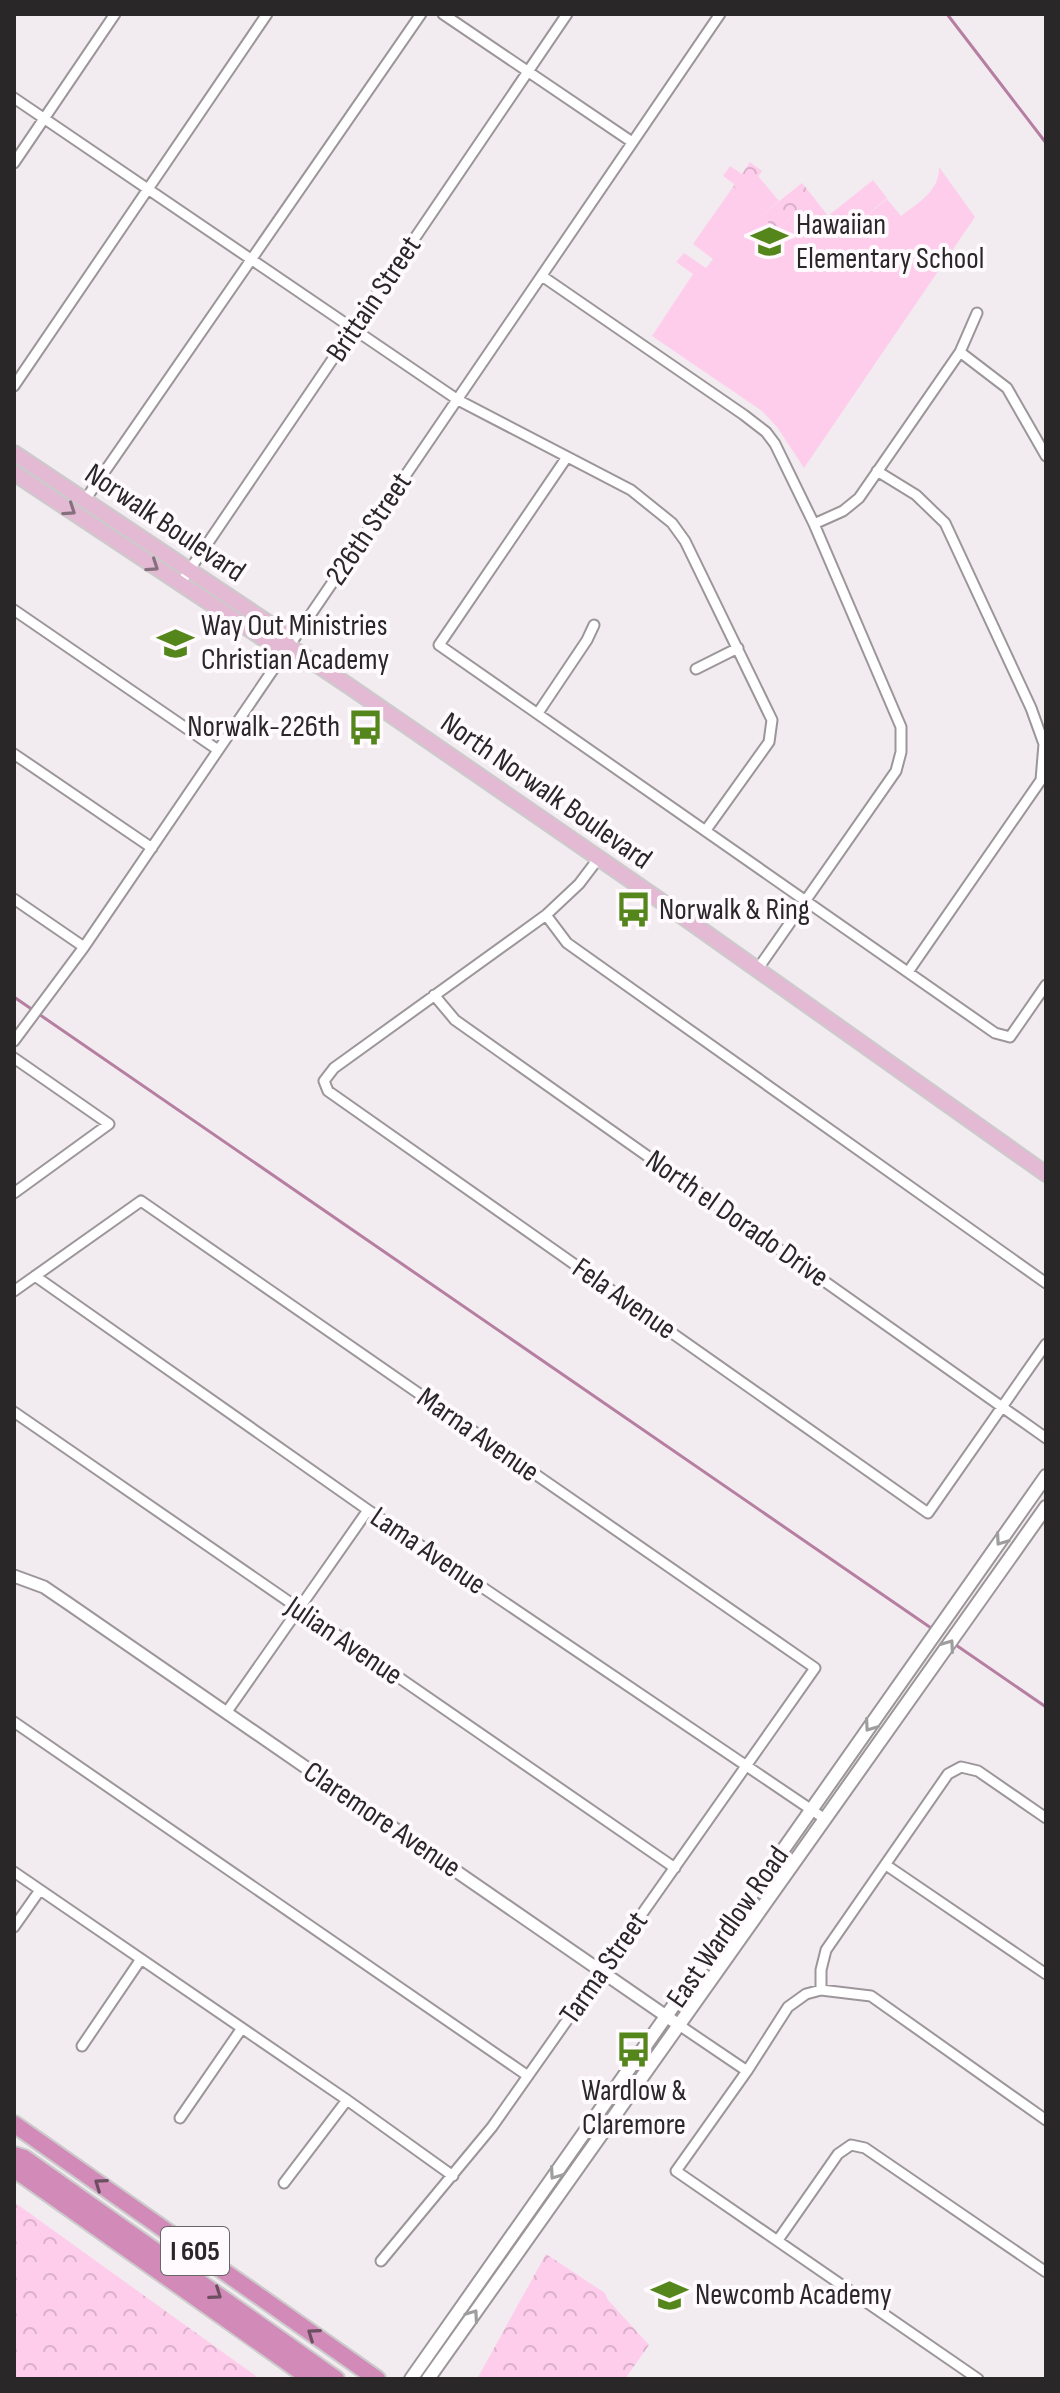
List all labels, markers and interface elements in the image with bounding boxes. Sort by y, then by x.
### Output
place label: Hawaiian Elementary School [796,207,984,277]
school or university icon: Hawaiian Elementary School [751,223,789,261]
street label: Brittain Street [319,229,429,369]
street label: Norwalk Boulevard [78,456,252,590]
street label: 226th Street [318,466,420,592]
one-way arrow [61,500,75,515]
one-way arrow [144,556,158,571]
place label: Way Out Ministries Christian Academy [201,608,389,678]
school or university icon: Way Out Ministries Christian Academy [156,624,194,662]
street label: North Norwalk Boulevard [434,705,658,877]
bus stop icon: Norwalk-226th [347,708,385,746]
place label: Norwalk-226th [187,709,340,745]
bus stop icon: Norwalk & Ring [614,891,652,929]
place label: Norwalk & Ring [659,892,810,928]
street label: North el Dorado Drive [639,1143,835,1295]
street label: Fela Avenue [565,1250,683,1348]
street label: Marna Avenue [410,1380,546,1490]
street label: Lama Avenue [363,1499,493,1603]
one-way arrow [996,1531,1011,1545]
street label: Julian Avenue [278,1588,409,1693]
one-way arrow [939,1639,954,1653]
one-way arrow [865,1717,879,1731]
street label: Claremore Avenue [297,1754,467,1886]
street label: East Wardlow Road [659,1839,797,2015]
street label: Tarma Street [552,1905,656,2031]
bus stop icon: Wardlow & Claremore [615,2031,653,2069]
place label: Wardlow & Claremore [581,2073,687,2143]
one-way arrow [550,2165,565,2179]
one-way arrow [95,2179,109,2194]
road number: I 605 [161,2227,229,2275]
school or university icon: Newcomb Academy [650,2276,688,2314]
place label: Newcomb Academy [695,2277,892,2313]
one-way arrow [207,2284,222,2299]
one-way arrow [464,2310,478,2324]
one-way arrow [307,2329,321,2344]

